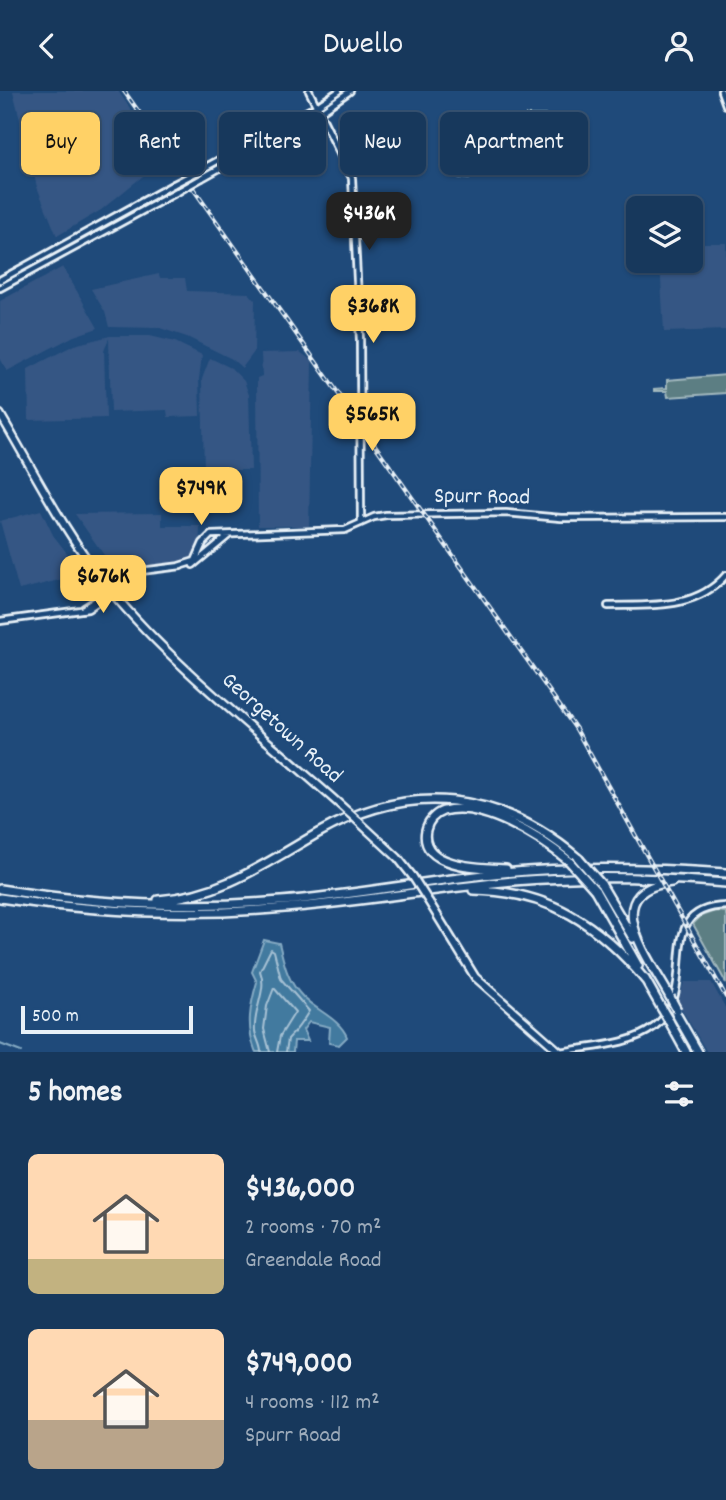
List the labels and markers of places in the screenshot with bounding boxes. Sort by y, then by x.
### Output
pin: $436K [320,193,418,252]
pin: $368K [324,285,422,345]
pin: $565K [323,393,421,453]
pin: $749K [152,467,250,527]
pin: $676K [54,555,152,615]

